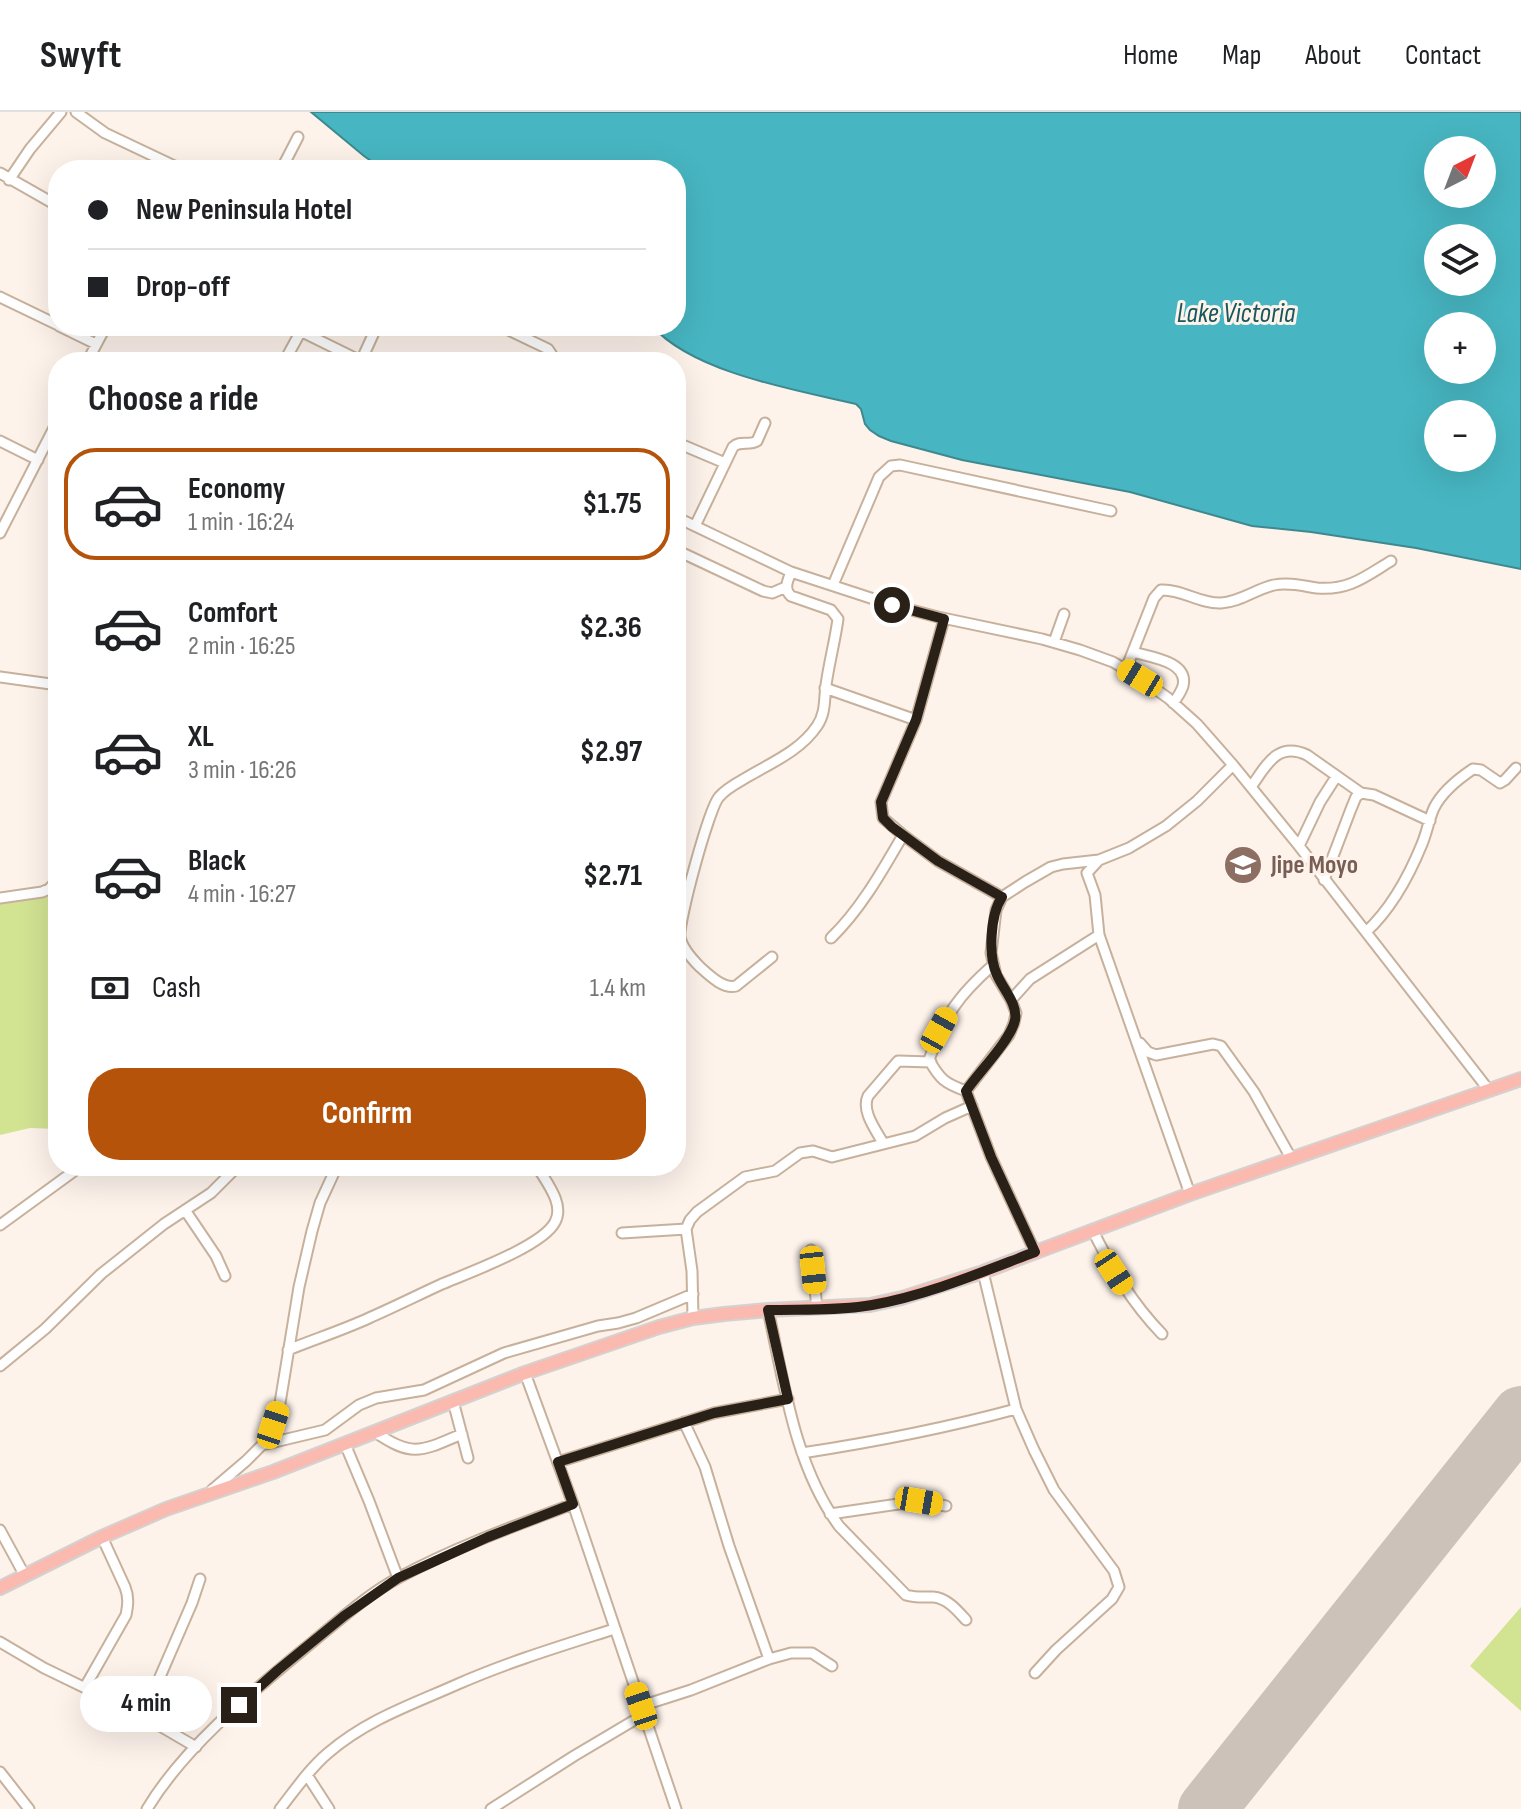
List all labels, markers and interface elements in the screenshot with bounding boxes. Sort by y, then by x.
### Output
text: Swyft [40,33,121,78]
text: Home [1123,39,1178,72]
text: Map [1222,39,1261,72]
text: About [1305,39,1361,72]
text: Contact [1405,39,1481,72]
north arrow [1424,136,1496,208]
map controls [1424,136,1496,472]
text: New Peninsula Hotel [136,192,352,228]
button: layers [1424,224,1496,296]
text: Drop-off [136,269,230,305]
water label: Lake Victoria [1177,297,1296,330]
button: + [1424,312,1496,384]
text: Choose a ride [88,378,259,421]
button: − [1424,400,1496,472]
icon: car [92,468,164,540]
text: Economy [188,471,285,507]
text: $1.75 [582,486,642,522]
text: 1 min · 16:24 [188,507,294,538]
route start [874,587,910,623]
icon: car [92,592,164,664]
text: Comfort [188,595,278,631]
text: $2.36 [579,610,642,646]
text: 2 min · 16:25 [188,631,295,662]
car [1113,655,1167,701]
icon: car [92,716,164,788]
text: XL [188,719,214,755]
text: $2.97 [580,734,642,770]
text: 3 min · 16:26 [188,755,297,786]
icon: car [92,840,164,912]
text: Black [188,843,246,879]
school or university icon: Jipe Moyo [1222,844,1264,886]
place label: Jipe Moyo [1270,850,1358,881]
text: $2.71 [583,858,642,894]
text: 4 min · 16:27 [188,879,296,910]
icon: cash [88,966,132,1010]
text: Cash [152,970,201,1006]
text: 1.4 km [590,973,646,1004]
car [917,1003,961,1057]
button: Confirm [88,1068,646,1160]
car [799,1245,827,1295]
car [1091,1245,1137,1299]
car [254,1398,292,1452]
car [893,1485,945,1517]
callout: 4 min [79,1677,211,1733]
car [622,1679,660,1733]
route end [221,1687,257,1723]
text: 4 min [121,1688,171,1719]

